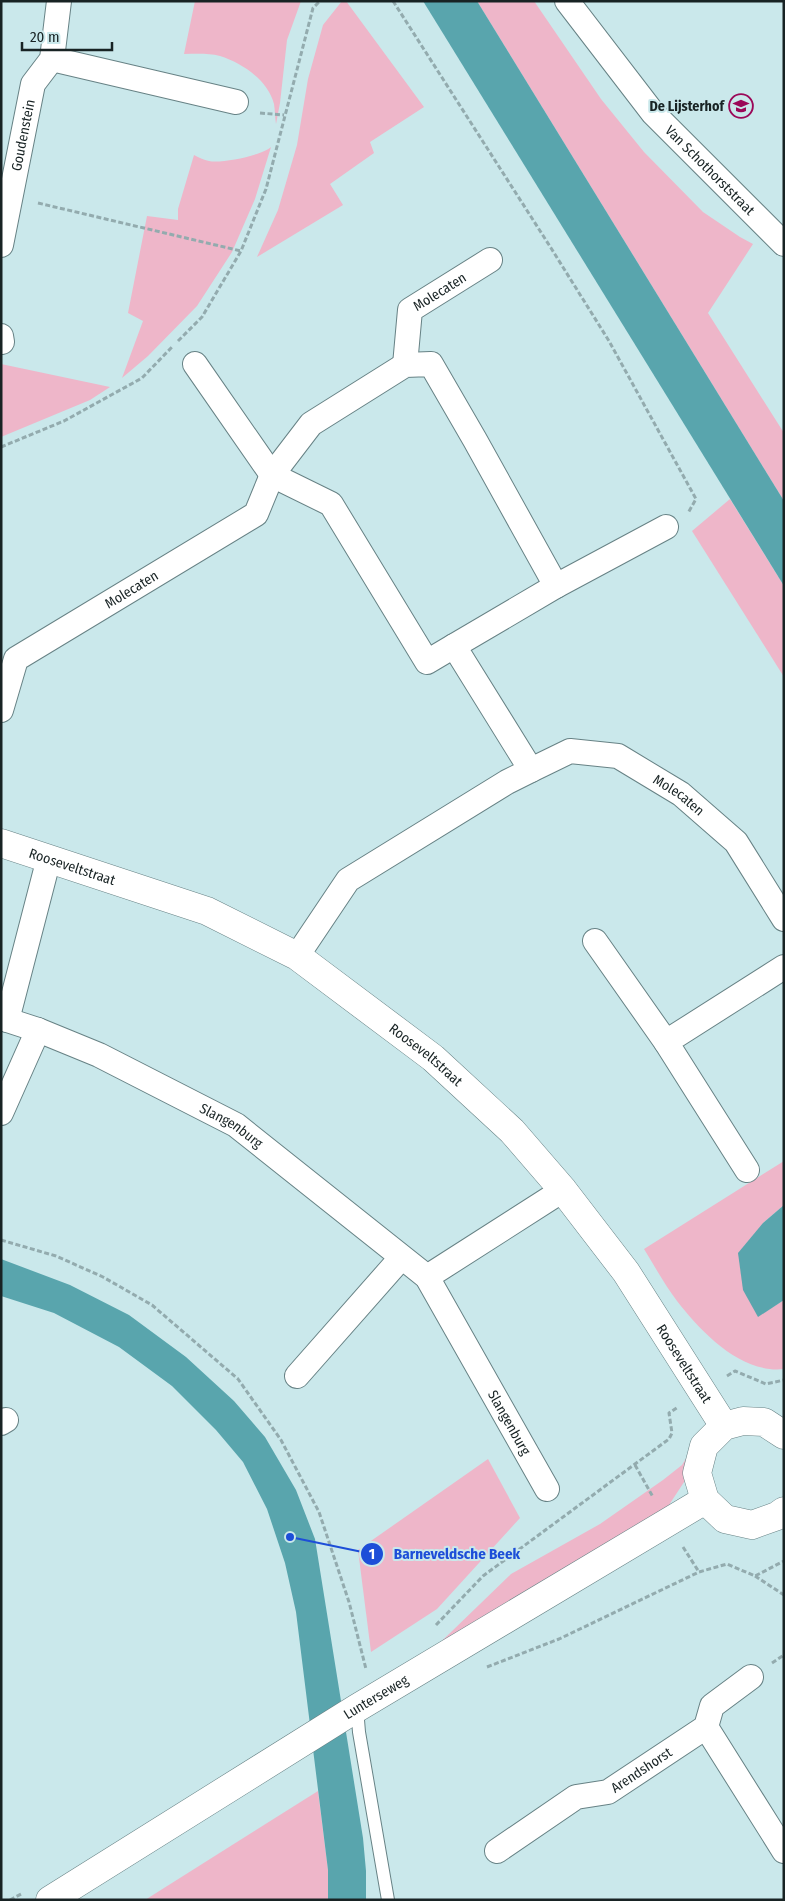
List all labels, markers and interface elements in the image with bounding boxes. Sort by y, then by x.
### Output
scale bar [22,20,112,52]
text: 20 m [30,28,60,46]
school or university icon: De Lijsterhof [728,93,754,119]
street label: Goudenstein [8,98,39,173]
place label: De Lijsterhof [649,98,725,115]
street label: Van Schothorststraat [661,122,758,219]
street label: Molecaten [410,269,469,315]
street label: Molecaten [102,567,161,612]
street label: Molecaten [650,771,708,819]
street label: Rooseveltstraat [27,845,118,889]
street label: Rooseveltstraat [386,1020,466,1090]
street label: Slangenburg [197,1100,266,1152]
street label: Rooseveltstraat [653,1321,715,1407]
street label: Slangenburg [484,1387,534,1458]
callout: Barneveldsche Beek [359,1539,531,1569]
text: 1 [369,1545,375,1563]
text: Barneveldsche Beek [394,1545,521,1563]
street label: Lunterseweg [341,1671,412,1723]
street label: Arendshorst [608,1744,676,1797]

